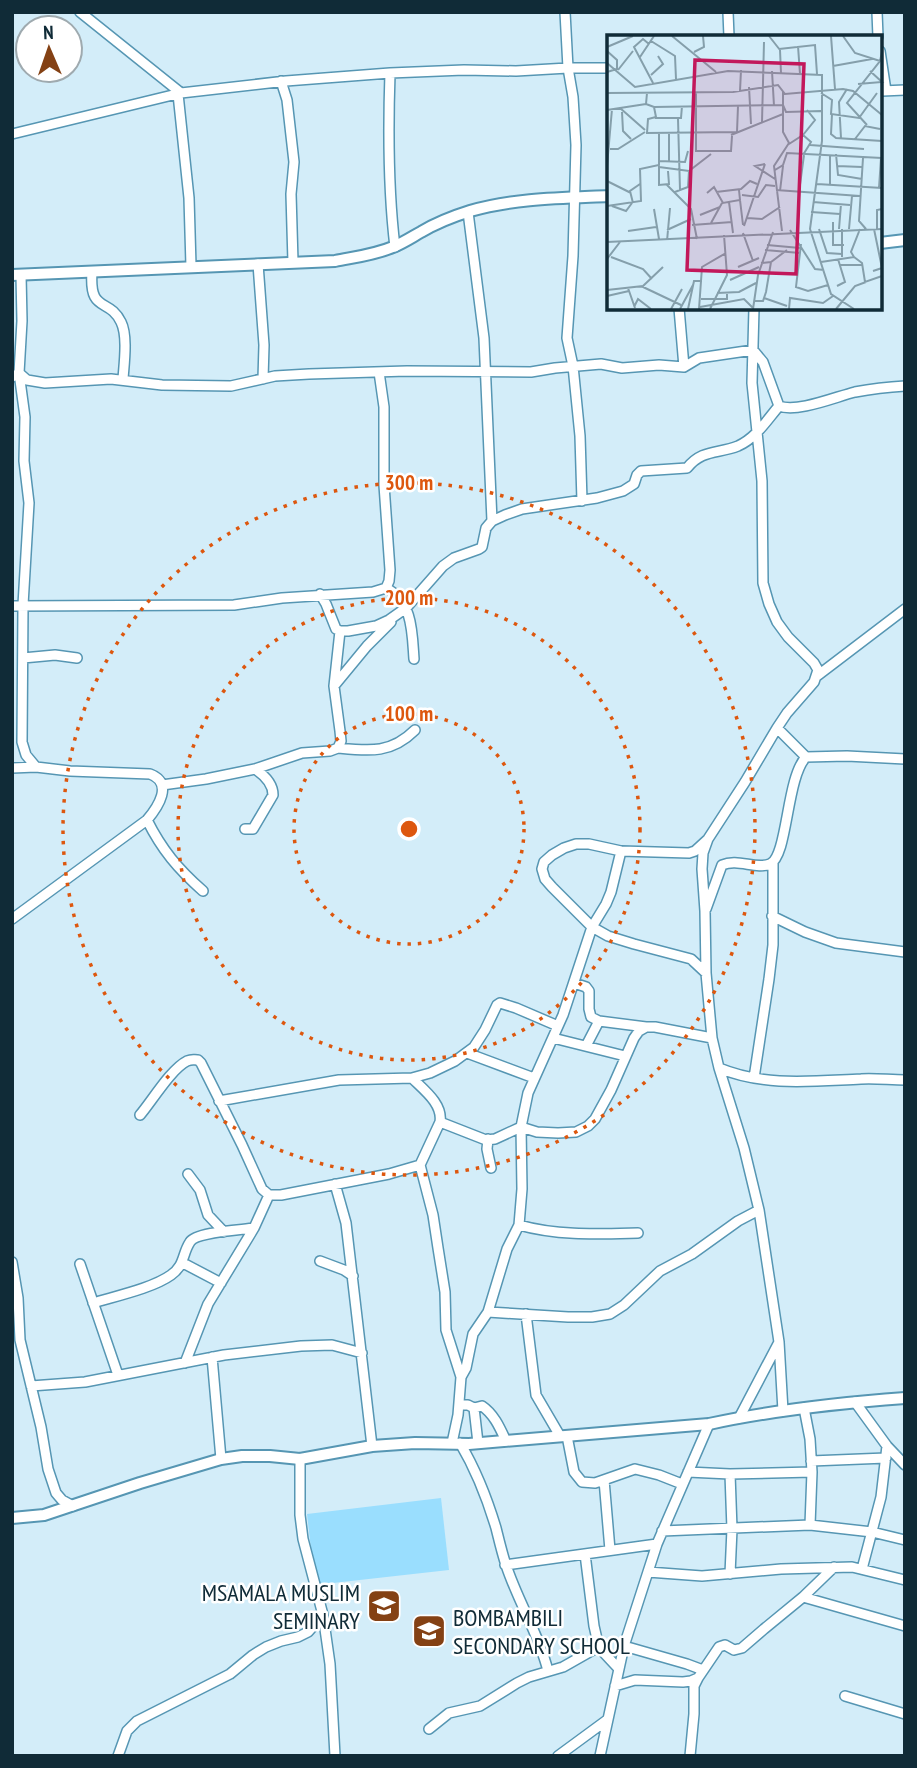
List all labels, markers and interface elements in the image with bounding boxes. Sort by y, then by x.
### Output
north arrow [14,14,84,84]
text: N [43,20,54,44]
inset map [607,35,882,310]
text: 300 m [385,469,433,496]
text: 200 m [385,584,433,611]
text: 100 m [385,700,433,727]
centre of rings [397,817,421,841]
place label: MSAMALA MUSLIM SEMINARY [202,1577,360,1636]
school or university icon: MSAMALA MUSLIM SEMINARY [365,1587,403,1625]
place label: BOMBAMBILI SECONDARY SCHOOL [453,1602,630,1661]
school or university icon: BOMBAMBILI SECONDARY SCHOOL [410,1612,448,1650]

